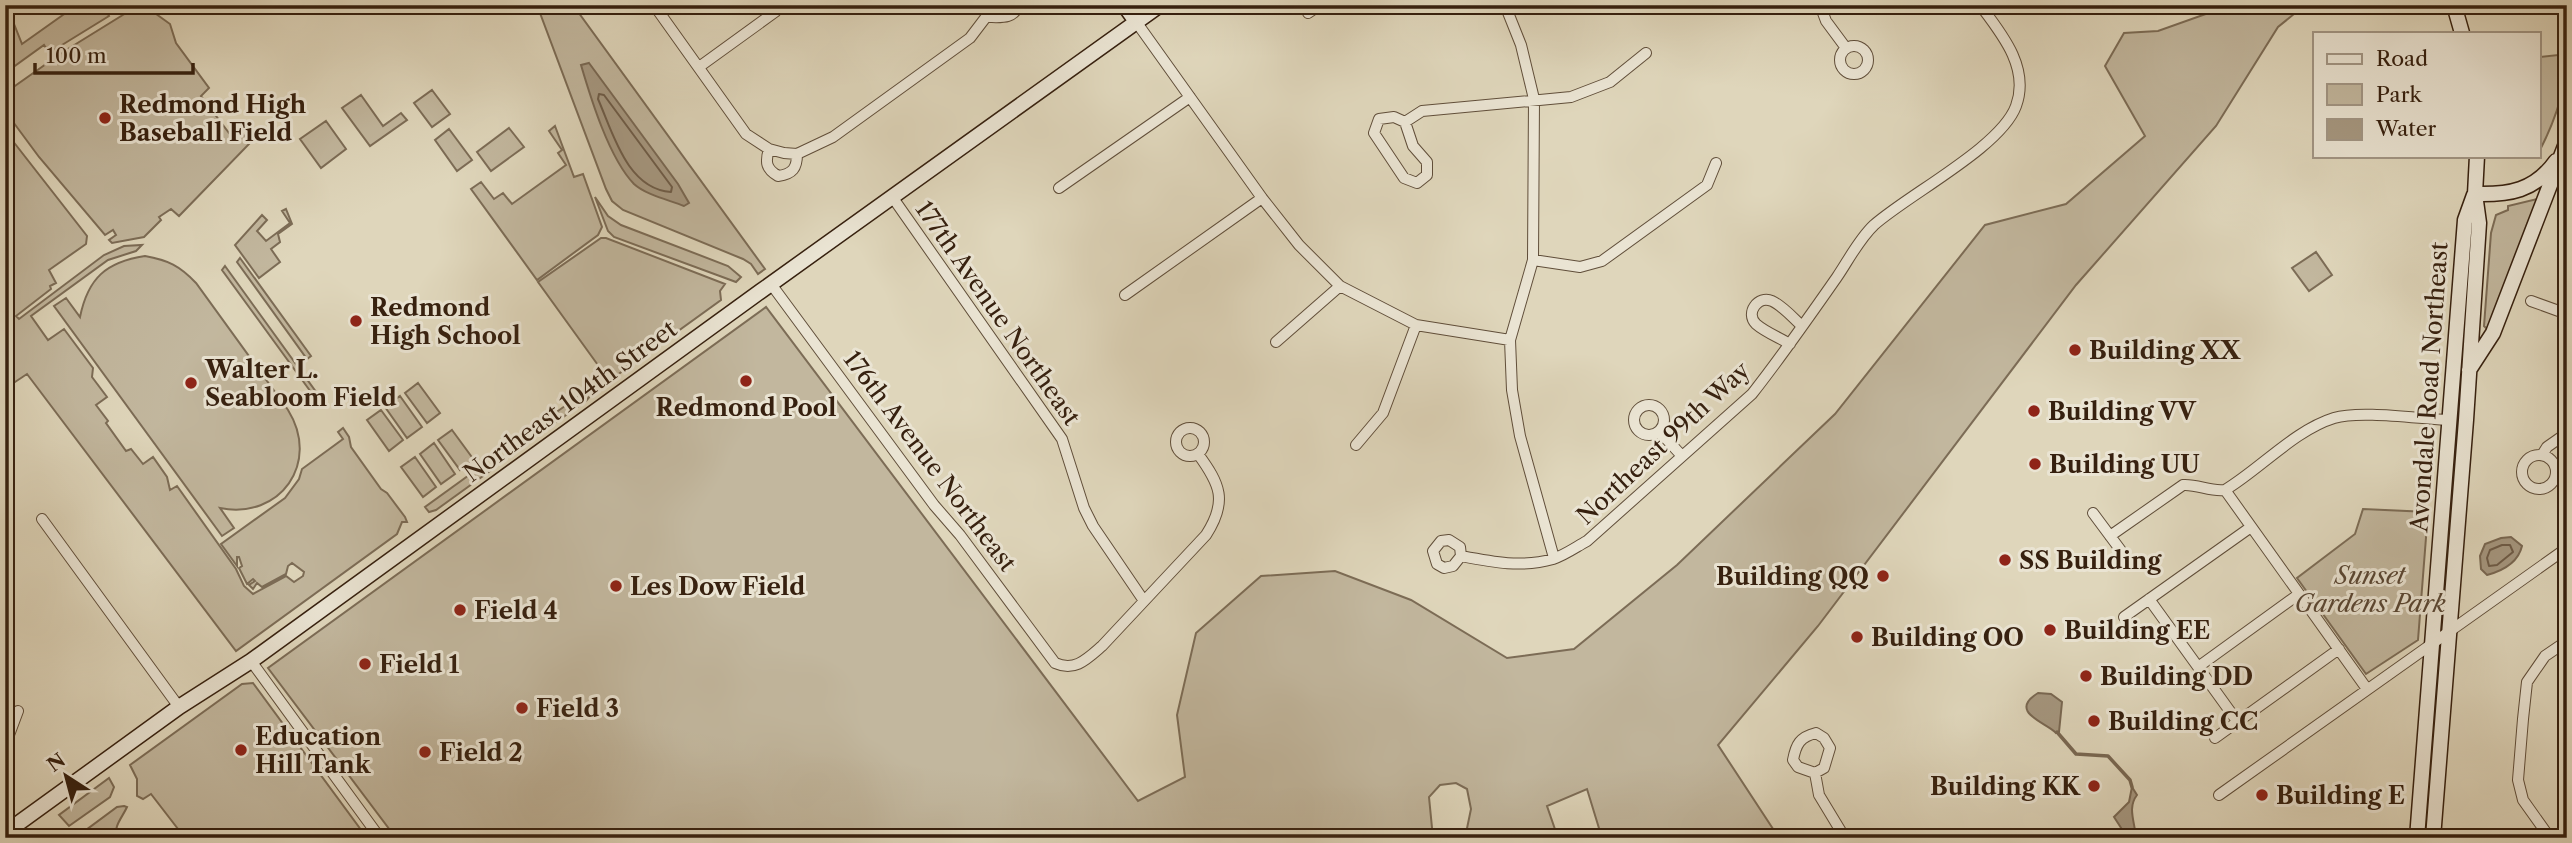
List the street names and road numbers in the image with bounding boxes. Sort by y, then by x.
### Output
street label: 177th Avenue Northeast [910,195,1087,431]
street label: Avondale Road Northeast [2404,240,2454,534]
street label: Northeast 104th Street [458,314,682,488]
street label: 176th Avenue Northeast [838,345,1023,577]
street label: Northeast 99th Way [1571,355,1756,531]

